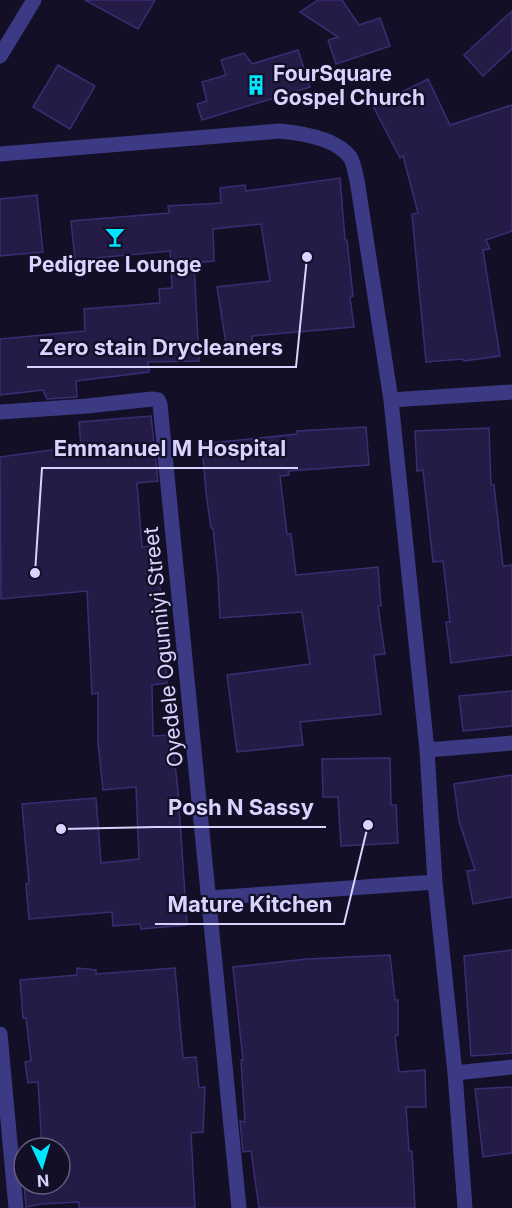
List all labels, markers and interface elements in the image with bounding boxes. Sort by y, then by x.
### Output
place label: FourSquare Gospel Church [273,61,425,110]
building icon: FourSquare Gospel Church [244,73,268,97]
bar icon: Pedigree Lounge [103,225,127,249]
place label: Pedigree Lounge [29,252,201,277]
callout: Zero stain Drycleaners [27,327,296,367]
text: Zero stain Drycleaners [39,334,283,360]
callout: Emmanuel M Hospital [42,428,298,468]
text: Emmanuel M Hospital [54,435,286,461]
street label: Oyedele Ogunniyi Street [138,526,188,768]
callout: Posh N Sassy [156,787,326,827]
text: Posh N Sassy [168,794,314,820]
callout: Mature Kitchen [155,884,344,924]
text: Mature Kitchen [168,891,333,917]
north arrow [12,1136,72,1196]
text: N [36,1171,50,1191]

